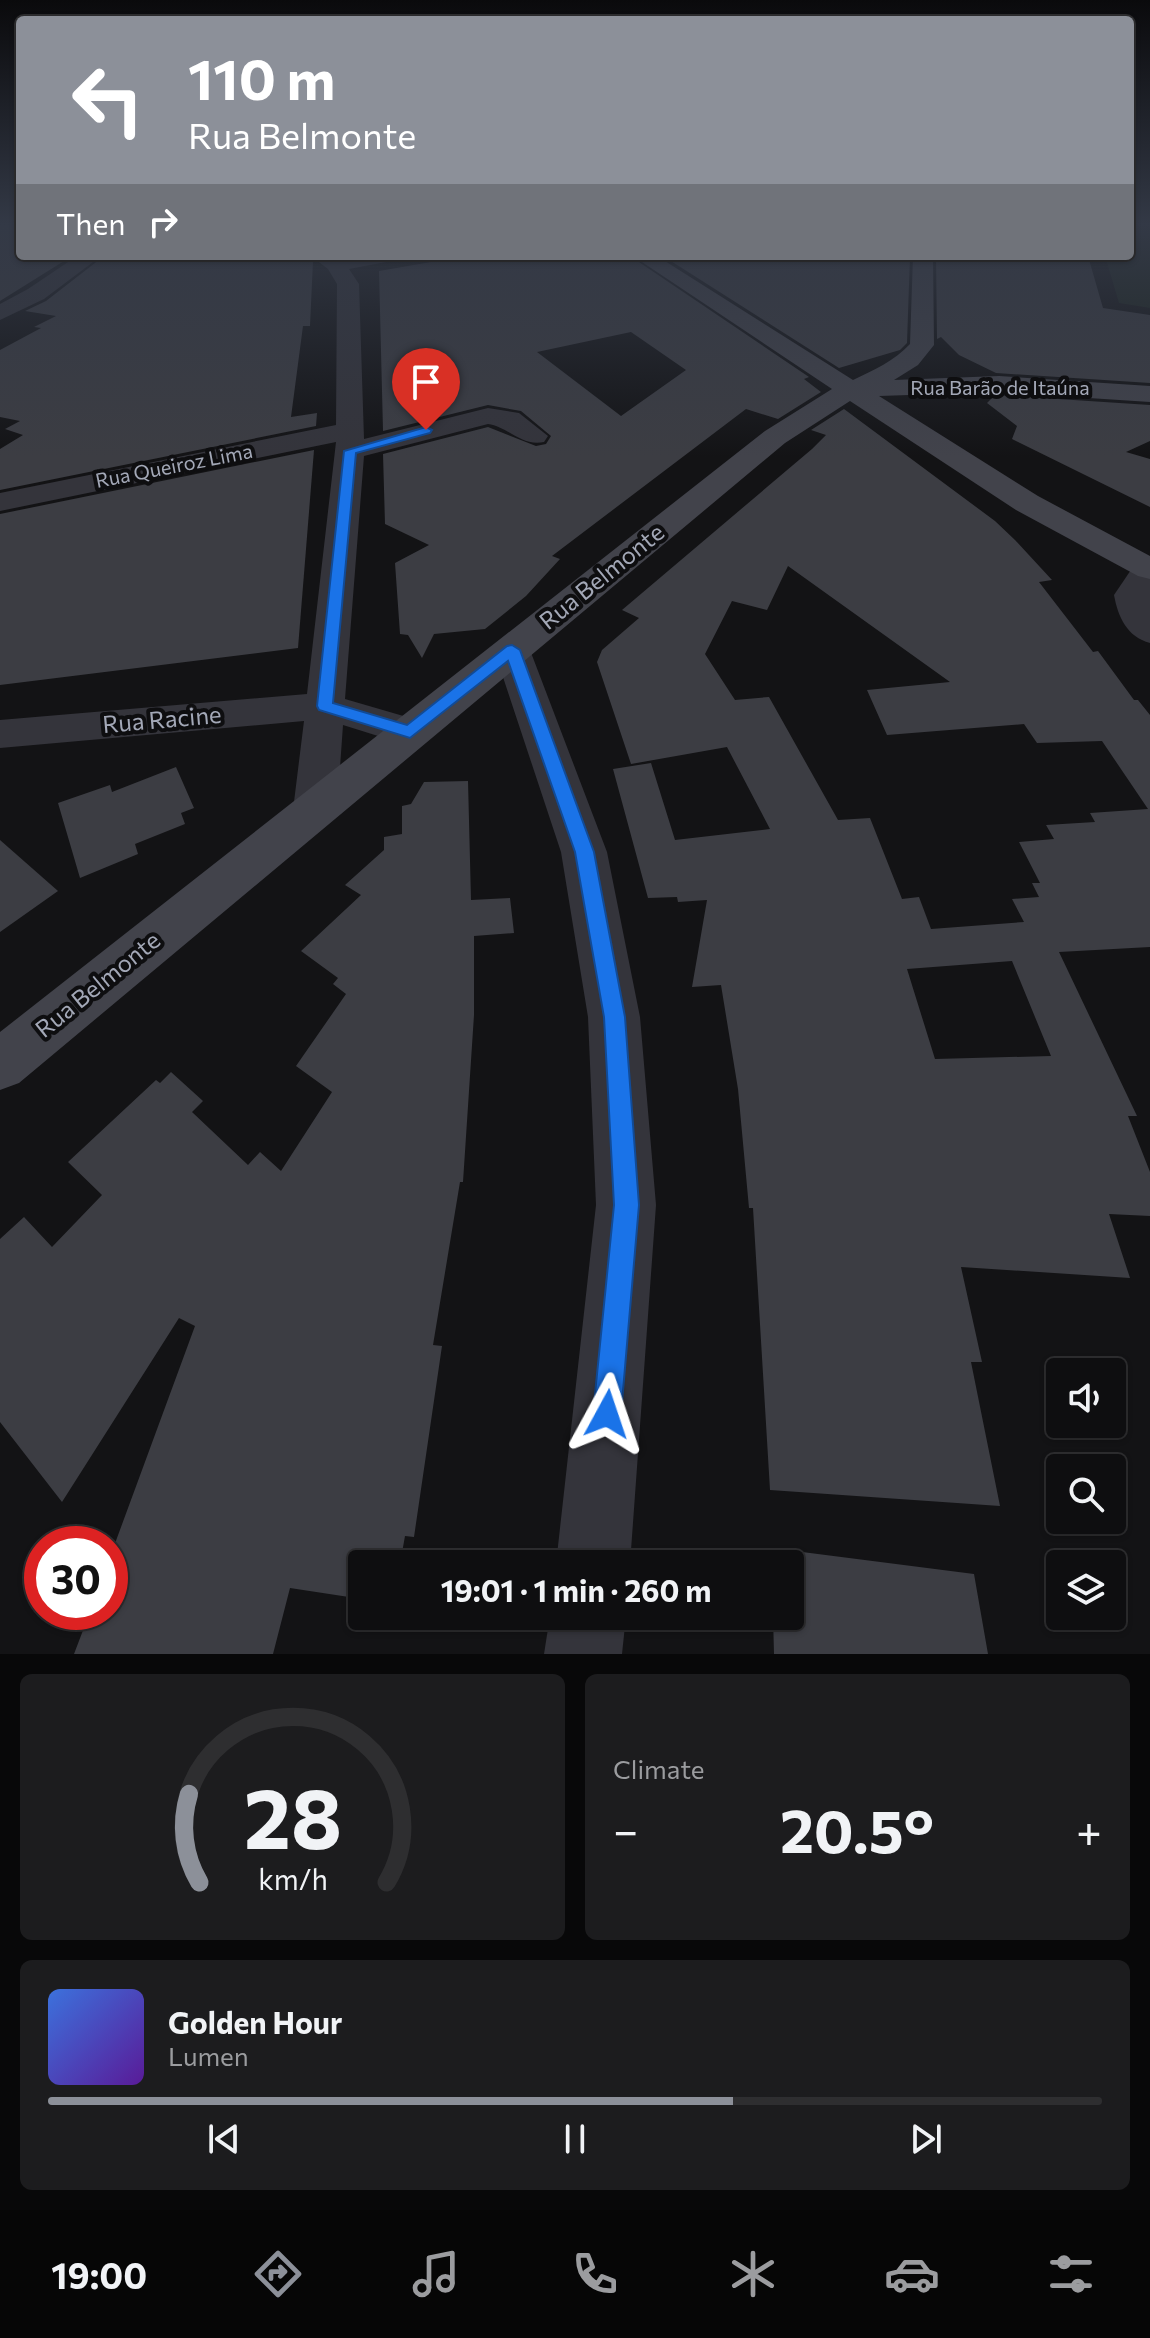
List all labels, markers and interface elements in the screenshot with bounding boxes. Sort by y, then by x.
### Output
text: 110 m [188,43,335,112]
icon: left [56,48,160,152]
text: Rua Belmonte [188,112,416,156]
icon: right [141,200,185,244]
text: Then [56,204,125,241]
pin [392,348,460,430]
icon: arrive [404,360,448,404]
street label: Rua Barão de Itaúna [910,375,1090,399]
street label: Rua Queiroz Lima [93,438,255,492]
street label: Rua Belmonte [533,517,669,635]
street label: Rua Racine [101,699,223,738]
street label: Rua Belmonte [29,925,165,1043]
map controls [1046,1358,1126,1630]
button: sound [1046,1358,1126,1438]
position arrow [565,1372,649,1456]
button: search [1046,1454,1126,1534]
speed limit sign: 30 [24,1526,128,1630]
button: layers [1046,1550,1126,1630]
text: 19:01 · 1 min · 260 m [441,1571,711,1608]
text: Climate [613,1753,705,1784]
text: 28 [243,1764,342,1866]
text: 20.5° [780,1792,934,1865]
text: − [613,1802,638,1856]
text: + [1076,1802,1102,1856]
text: km/h [258,1861,327,1896]
text: Golden Hour [168,2003,342,2040]
text: Lumen [168,2040,249,2071]
icon: previous [202,2117,246,2161]
icon: pause [553,2117,597,2161]
icon: next [904,2117,948,2161]
icon: directions [250,2246,306,2302]
icon: music [408,2246,464,2302]
icon: phone [567,2246,623,2302]
icon: climate [725,2246,781,2302]
icon: car [884,2246,940,2302]
icon: filters [1043,2246,1099,2302]
text: 19:00 [51,2252,147,2296]

